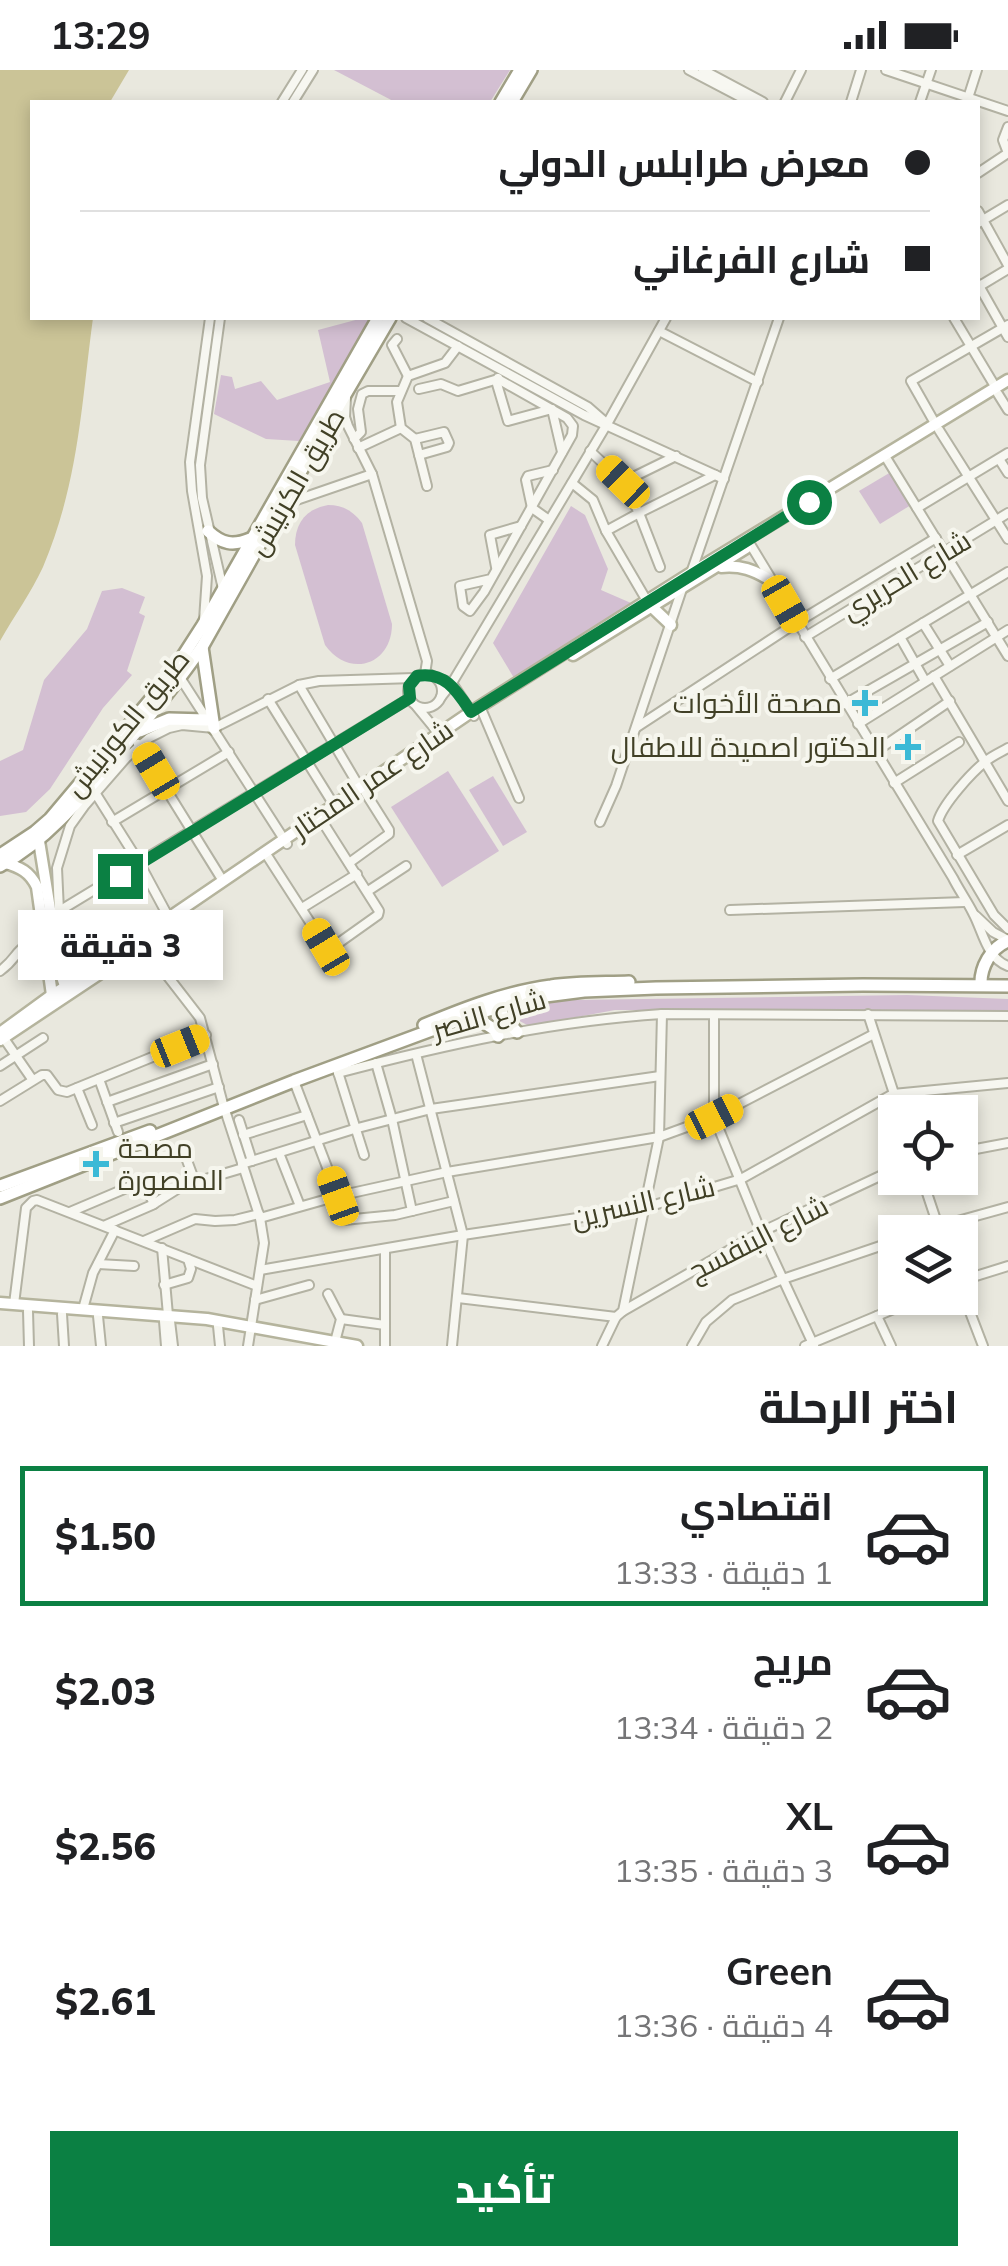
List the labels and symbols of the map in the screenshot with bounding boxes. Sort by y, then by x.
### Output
street label: طريق الكرنيش [239,402,352,562]
car [591,450,655,514]
route start [787,480,832,525]
street label: شارع الحريري [834,522,980,631]
car [757,571,813,637]
street label: طريق الكورنيش [57,642,197,803]
place label: مصحة الأخوات [673,685,842,720]
marker: مصحة الأخوات [852,690,878,716]
street label: شارع عمر المختار [283,712,460,848]
place label: الدكتور اصميدة للاطفال [611,729,886,764]
marker: الدكتور اصميدة للاطفال [895,734,921,760]
car [128,738,184,804]
route end [98,854,143,899]
callout: 3 دقيقة [18,911,222,981]
car [298,914,354,980]
street label: شارع النصر [426,981,550,1049]
car [147,1021,213,1071]
car [680,1090,748,1144]
place label: مصحة المنصورة [118,1130,224,1197]
marker: مصحة المنصورة [83,1151,109,1177]
car [314,1163,362,1229]
street label: شارع النسرين [568,1168,719,1237]
street label: شارع البنفسج [682,1187,835,1290]

